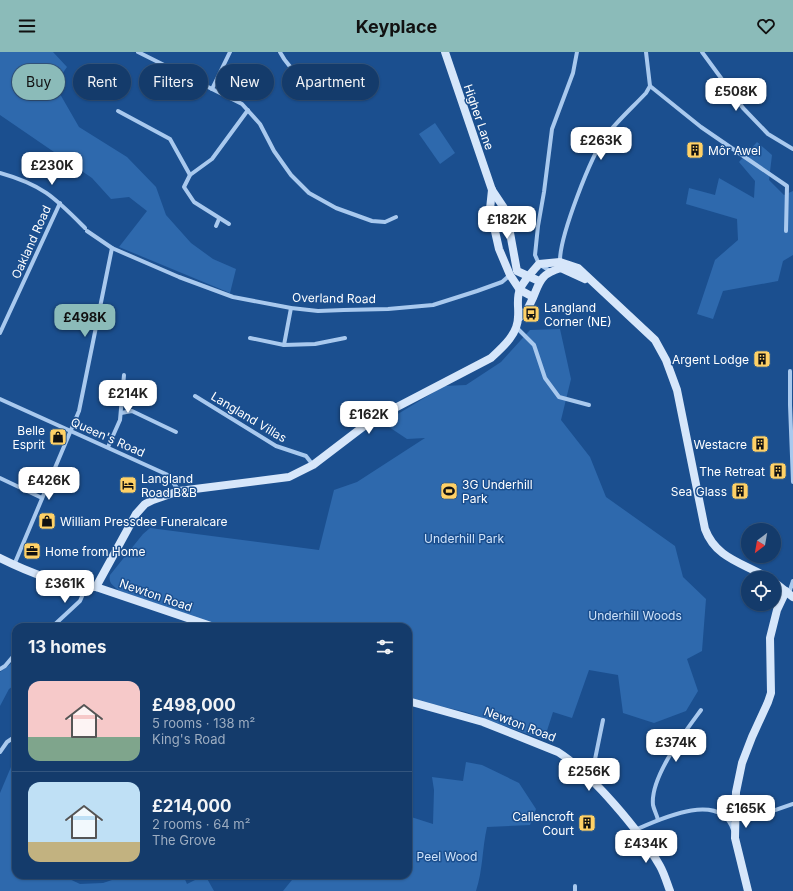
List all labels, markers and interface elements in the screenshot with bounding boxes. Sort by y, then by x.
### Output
icon: menu [16,15,38,37]
icon: heart [755,15,777,37]
text: Keyplace [356,16,437,37]
chip: Buy [12,64,65,100]
chip: Rent [73,64,131,100]
chip: Filters [139,64,208,100]
chip: New [216,64,274,100]
chip: Apartment [282,64,379,100]
pin: £508K [708,78,764,112]
street label: Higher Lane [461,82,497,152]
text: £508K [714,83,758,99]
pin: £263K [573,127,629,161]
text: £263K [580,132,622,148]
building icon: Môr Awel [685,140,705,160]
place label: Môr Awel [708,143,761,158]
pin: £230K [24,152,80,186]
text: £230K [31,157,74,173]
street label: Oakland Road [8,203,54,281]
pin: £182K [479,206,535,240]
text: £182K [487,211,527,227]
street label: Overland Road [292,290,376,306]
place label: Langland Corner (NE) [544,300,612,329]
pin: £498K [57,304,113,338]
bus stop icon: Langland Corner (NE) [521,304,541,324]
text: £498K [63,309,107,325]
building icon: Argent Lodge [752,349,772,369]
place label: Argent Lodge [672,352,749,367]
pin: £214K [100,380,156,414]
text: £214K [108,385,148,401]
street label: Langland Villas [208,389,290,445]
pin: £162K [341,401,397,435]
text: £162K [349,406,389,422]
street label: Queen's Road [69,414,147,460]
place label: Belle Esprit [13,423,45,452]
shop icon: Belle Esprit [48,427,68,447]
building icon: Westacre [750,434,770,454]
place label: Westacre [694,437,747,452]
building icon: The Retreat [768,461,788,481]
place label: The Retreat [699,464,765,479]
pin: £426K [21,467,77,501]
place label: Langland Road B&B [141,471,197,500]
text: £426K [27,472,71,488]
hotel icon: Langland Road B&B [118,475,138,495]
place label: 3G Underhill Park [462,477,533,506]
sports icon: 3G Underhill Park [439,481,459,501]
building icon: Sea Glass [730,481,750,501]
place label: Sea Glass [671,484,727,499]
shop icon: William Pressdee Funeralcare [37,511,57,531]
place label: William Pressdee Funeralcare [60,514,227,529]
north arrow [741,523,781,563]
map controls [741,523,781,611]
park label: Underhill Park [424,531,504,546]
office icon: Home from Home [22,541,42,561]
place label: Home from Home [45,544,145,559]
pin: £361K [37,570,93,604]
button: locate [741,571,781,611]
text: £361K [45,575,85,591]
street label: Newton Road [118,576,194,614]
park label: Underhill Woods [588,608,682,623]
icon: filters [374,636,396,658]
text: 13 homes [28,637,107,657]
text: £498,000 [152,695,236,715]
icon: home [60,697,108,745]
street label: Newton Road [482,703,558,745]
text: 5 rooms · 138 m² [152,715,255,731]
pin: £374K [648,729,704,763]
text: King's Road [152,731,226,747]
text: £374K [655,734,697,750]
pin: £256K [561,758,617,792]
text: £256K [568,763,610,779]
pin: £165K [718,795,774,829]
text: £214,000 [152,796,231,816]
icon: home [60,798,108,846]
text: £165K [726,800,766,816]
place label: Callencroft Court [512,809,574,838]
building icon: Callencroft Court [577,813,597,833]
text: 2 rooms · 64 m² [152,816,250,832]
pin: £434K [618,830,674,864]
text: The Grove [152,832,216,848]
text: £434K [624,835,668,851]
park label: Peel Wood [417,849,477,864]

